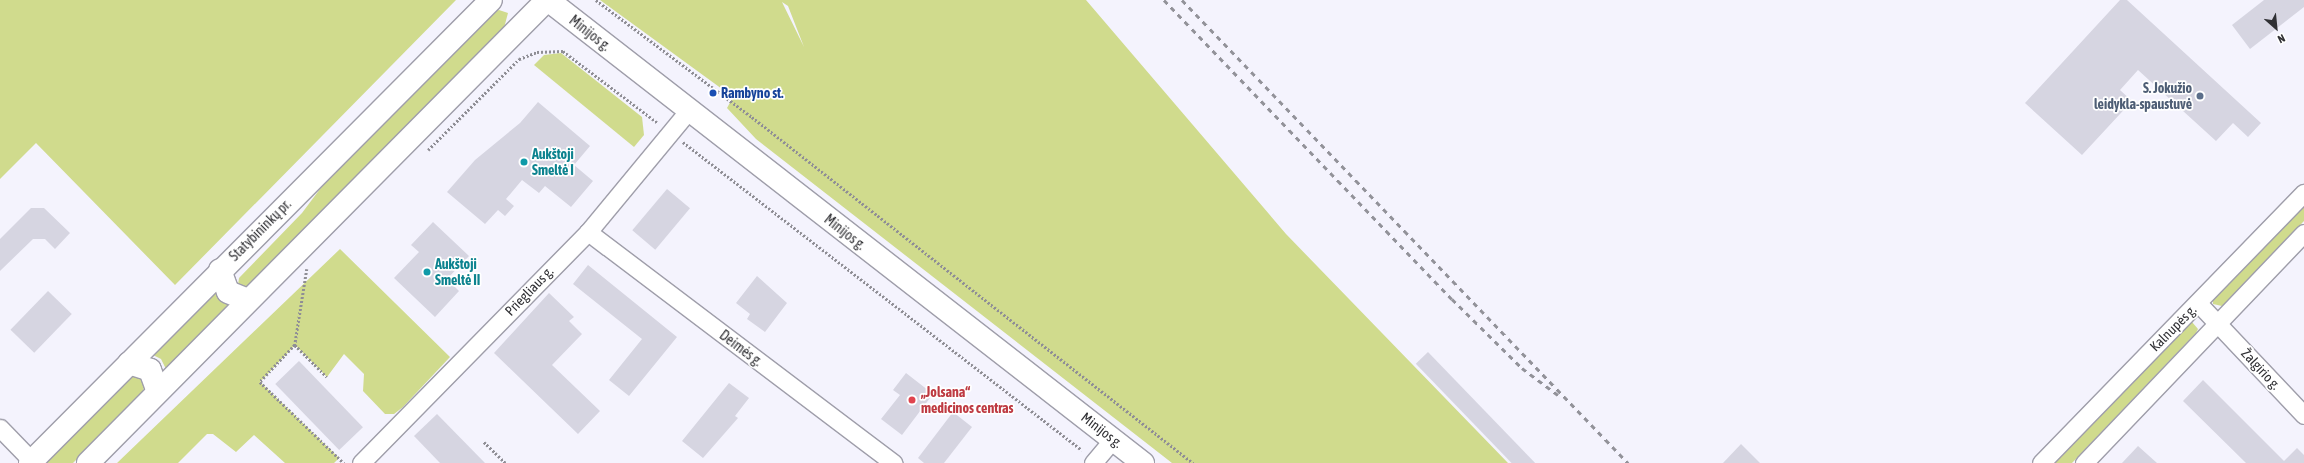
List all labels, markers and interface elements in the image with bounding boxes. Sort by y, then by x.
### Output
north arrow [2256,8,2296,48]
street label: Minijos g. [566,12,614,54]
text: N [2276,32,2287,46]
place label: S. Jokužio leidykla-spaustuvė [2094,80,2192,112]
place label: Rambyno st. [721,85,784,101]
marker: Rambyno st. [708,88,718,98]
marker: S. Jokužio leidykla-spaustuvė [2195,91,2205,101]
place label: Aukštoji Smeltė I [532,146,574,178]
marker: Aukštoji Smeltė I [519,157,529,167]
street label: Statybininkų pr. [226,196,294,264]
street label: Minijos g. [821,211,869,253]
place label: Aukštoji Smeltė II [435,256,480,288]
street label: Priegliaus g. [501,263,557,319]
marker: Aukštoji Smeltė II [422,267,432,277]
street label: Kalnupės g. [2146,301,2200,355]
street label: Deimės g. [716,326,766,370]
street label: Žalgirio g. [2238,345,2284,393]
place label: „Jolsana“ medicinos centras [921,384,1014,416]
marker: „Jolsana“ medicinos centras [906,394,918,406]
street label: Minijos g. [1078,409,1126,451]

